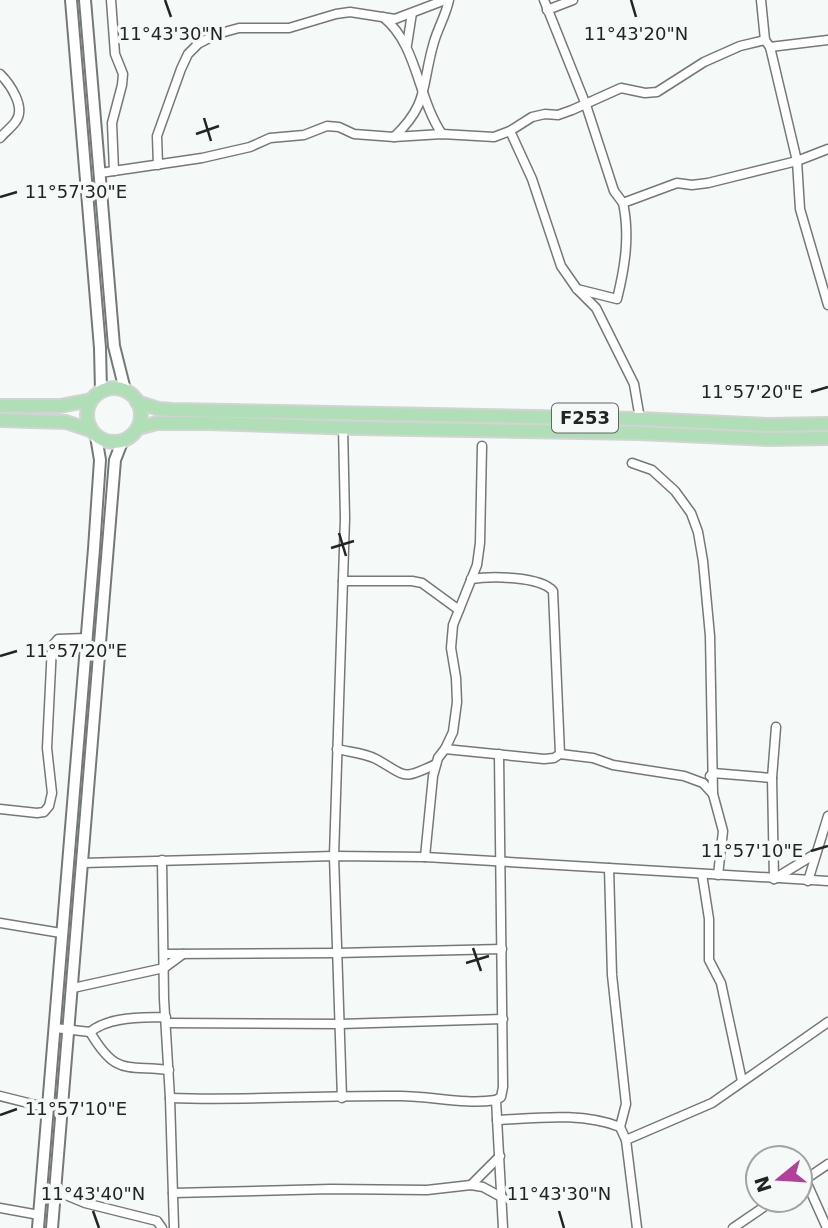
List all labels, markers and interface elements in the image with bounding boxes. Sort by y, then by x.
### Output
text: 11°43'30"N [119,23,223,44]
text: 11°43'20"N [584,23,688,44]
text: 11°57'30"E [25,181,127,202]
text: 11°57'20"E [701,381,803,402]
road number: F253 [552,404,618,432]
text: 11°57'20"E [25,640,127,661]
text: 11°57'10"E [701,840,803,861]
text: 11°57'10"E [25,1098,127,1119]
north arrow [744,1144,814,1214]
text: N [750,1173,776,1195]
text: 11°43'40"N [41,1183,145,1204]
text: 11°43'30"N [507,1183,611,1204]

